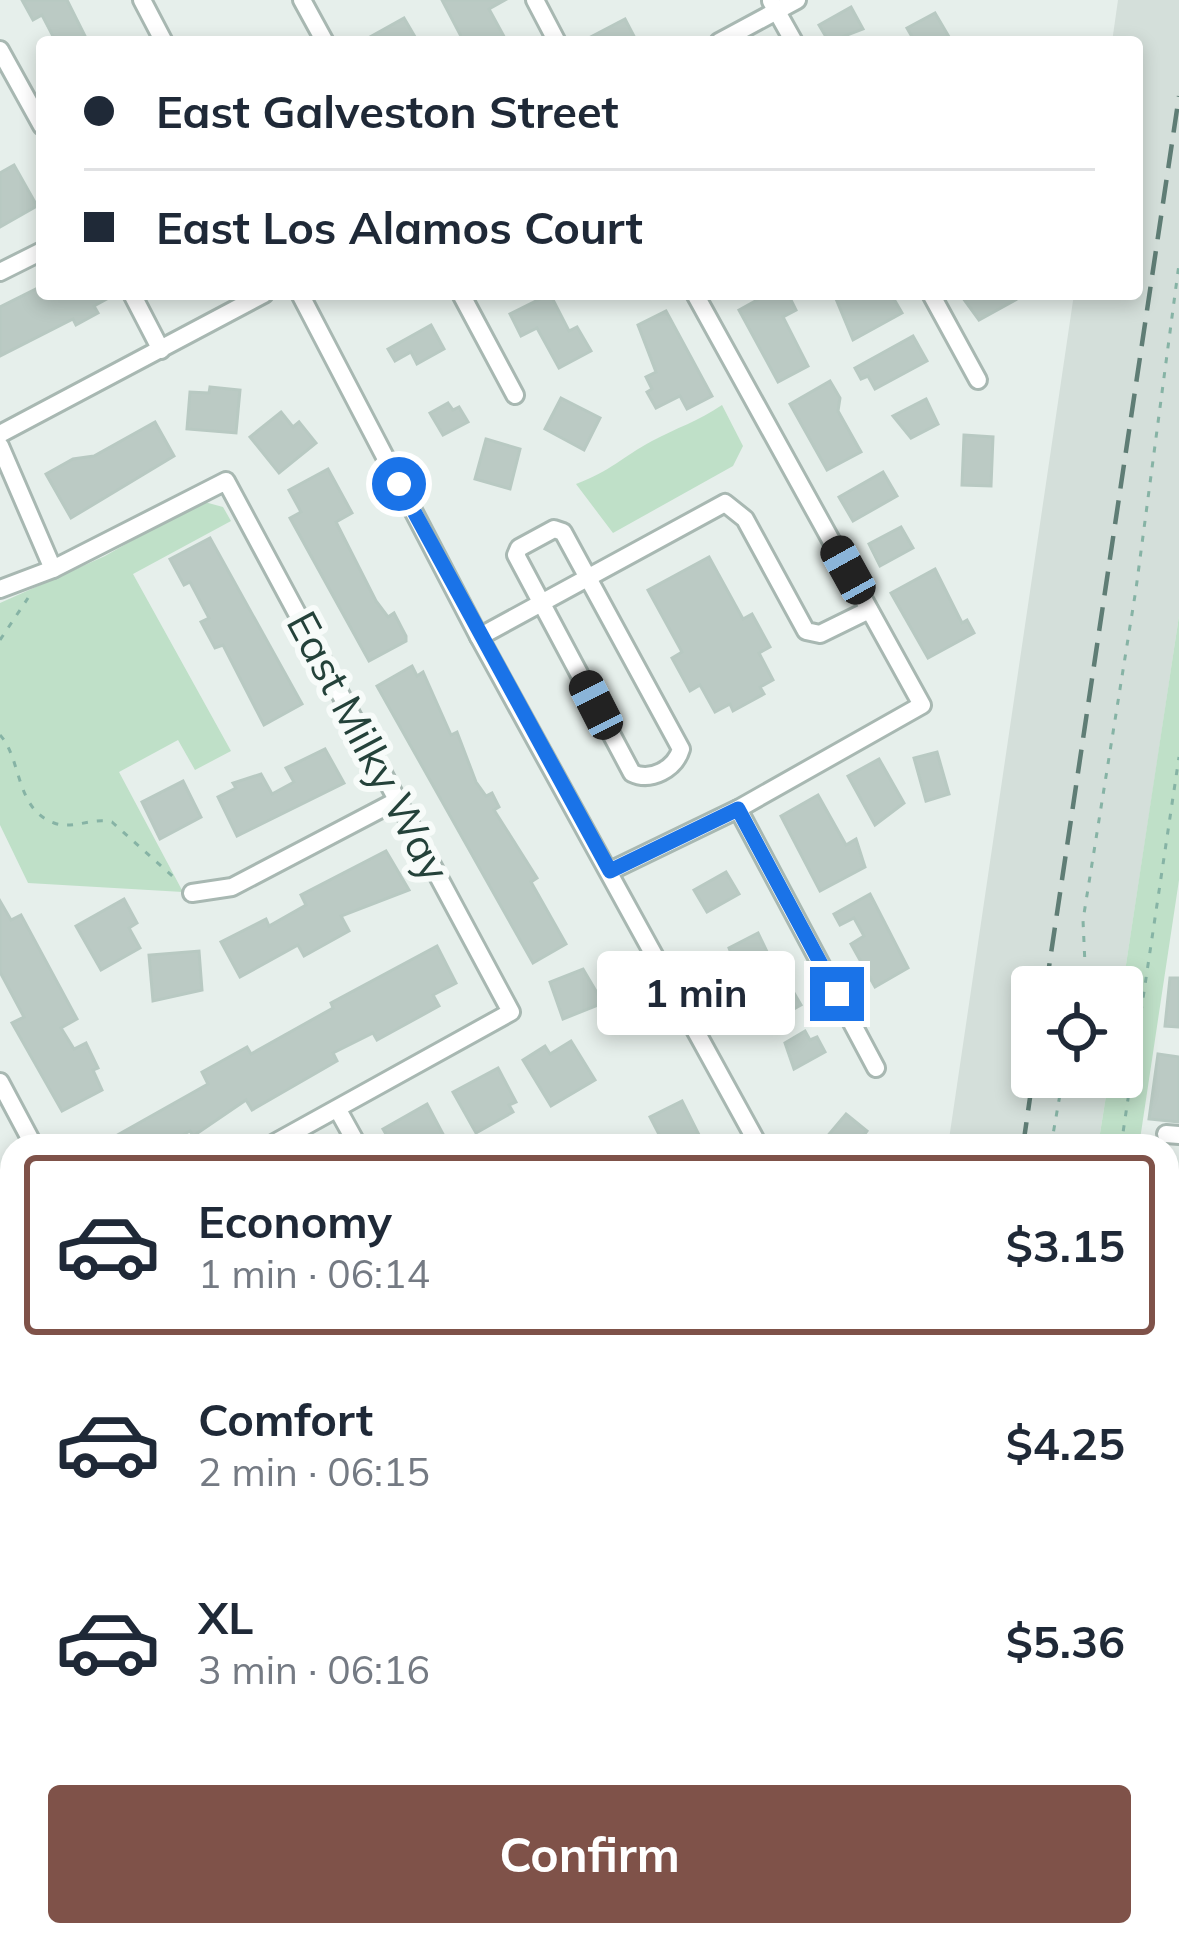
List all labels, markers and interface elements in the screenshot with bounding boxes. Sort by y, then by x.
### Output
text: East Galveston Street [156,83,619,139]
text: East Los Alamos Court [156,199,643,255]
route start [372,457,426,511]
car [815,530,881,610]
street label: East Milky Way [276,602,462,890]
car [564,665,628,745]
callout: 1 min [597,952,795,1036]
map controls [1011,966,1143,1098]
button: locate [1011,966,1143,1098]
route end [810,967,864,1021]
text: 1 min [645,968,747,1017]
icon: car [54,1191,162,1299]
text: Economy [198,1193,392,1249]
text: $3.15 [1006,1217,1125,1273]
text: 1 min · 06:14 [198,1249,430,1298]
icon: car [54,1389,162,1497]
text: Comfort [198,1391,373,1447]
text: $4.25 [1006,1415,1125,1471]
text: 2 min · 06:15 [198,1447,430,1496]
icon: car [54,1587,162,1695]
text: XL [198,1589,253,1645]
text: $5.36 [1006,1613,1125,1669]
text: 3 min · 06:16 [198,1645,430,1694]
button: Confirm [48,1785,1131,1923]

